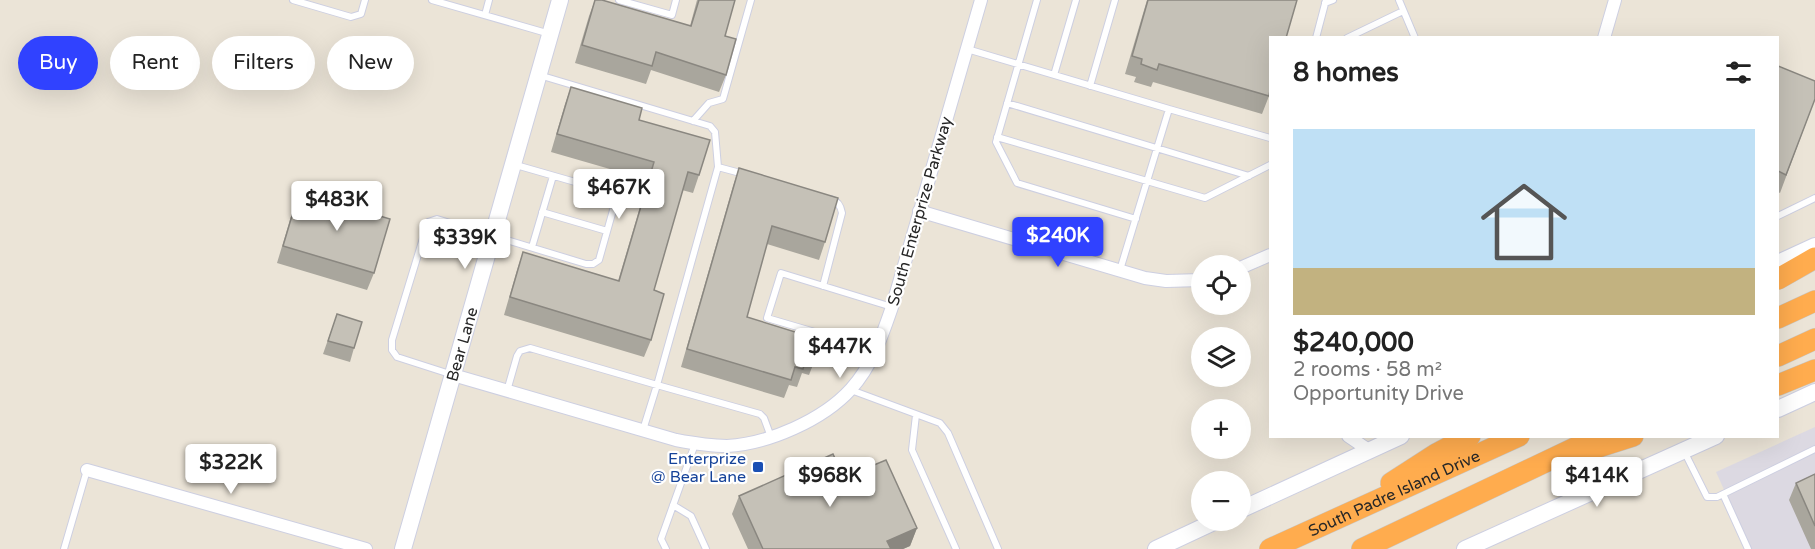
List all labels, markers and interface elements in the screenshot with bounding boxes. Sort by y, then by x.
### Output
chip: Buy [18,36,98,90]
chip: Rent [110,36,200,90]
chip: Filters [212,36,315,90]
chip: New [327,36,414,90]
icon: filters [1722,56,1755,89]
text: 8 homes [1293,57,1399,88]
street label: South Enterprize Parkway [883,114,957,308]
icon: home [1470,168,1578,276]
pin: $467K [577,169,661,220]
text: $467K [587,176,651,200]
pin: $483K [295,181,379,232]
text: $483K [305,188,369,212]
pin: $240K [1016,217,1100,268]
pin: $339K [423,219,507,270]
text: $240K [1026,224,1090,248]
text: $339K [433,226,497,250]
map controls [1191,255,1251,531]
button: locate [1191,255,1251,315]
street label: Bear Lane [442,305,483,384]
button: layers [1191,327,1251,387]
text: $240,000 [1293,327,1414,358]
pin: $447K [798,328,882,379]
text: $447K [808,335,872,359]
text: 2 rooms · 58 m² [1293,358,1442,382]
text: Opportunity Drive [1293,382,1464,406]
button: + [1191,399,1251,459]
pin: $322K [189,444,273,495]
street label: South Padre Island Drive [1305,446,1483,541]
place label: Enterprize @ Bear Lane [651,449,746,487]
text: $322K [199,451,263,475]
pin: $968K [788,457,872,508]
pin: $414K [1555,457,1639,508]
marker: Enterprize @ Bear Lane [751,460,765,474]
text: $968K [798,464,862,488]
text: $414K [1565,464,1629,488]
button: − [1191,471,1251,531]

